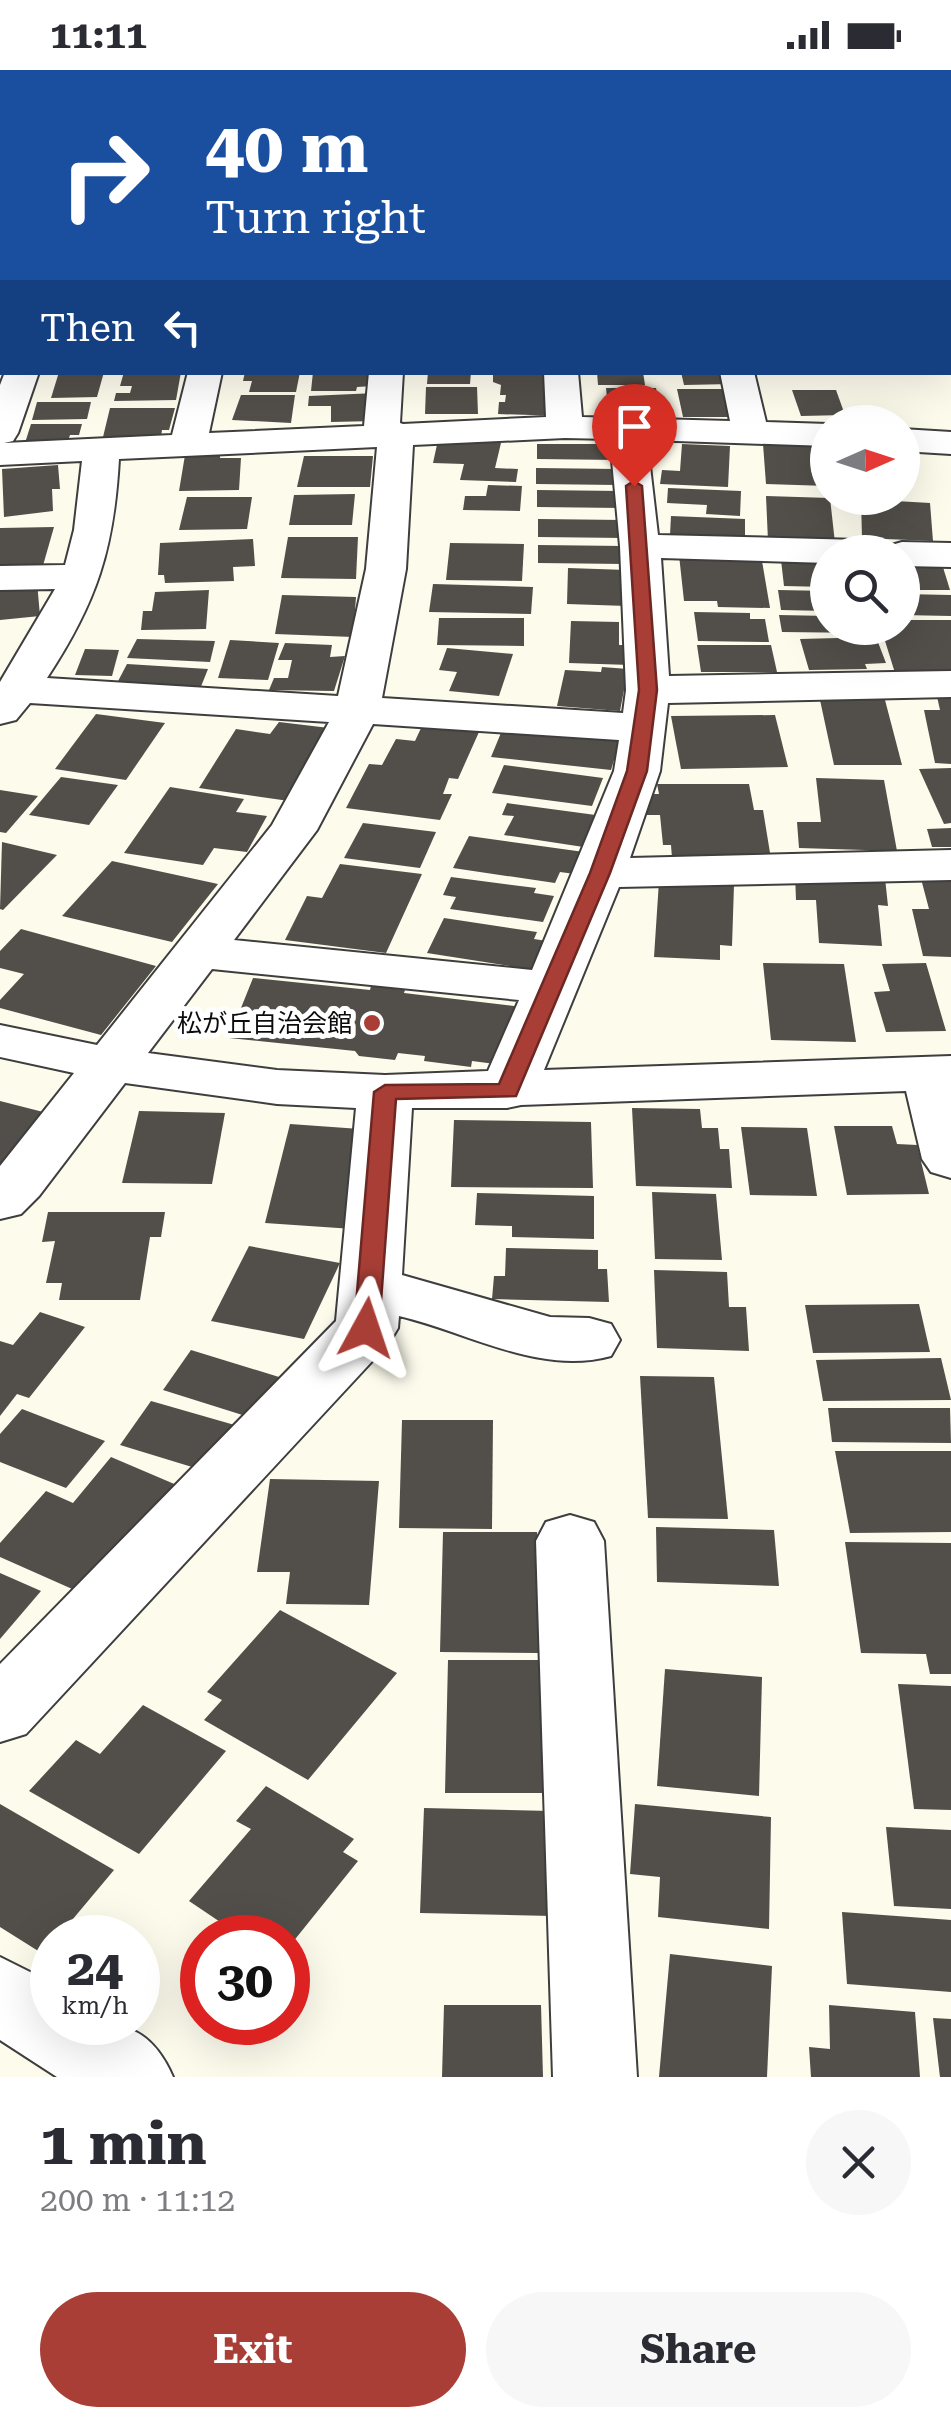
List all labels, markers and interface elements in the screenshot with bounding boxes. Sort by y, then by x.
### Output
text: 11:11 [50,13,147,57]
text: 40 m [205,107,369,189]
icon: right [40,110,170,240]
text: Turn right [205,191,426,244]
icon: left [155,300,210,355]
text: Then [40,306,135,350]
pin [592,384,677,487]
icon: arrive [607,399,662,454]
north arrow [810,405,920,515]
map controls [810,405,920,645]
button: search [810,535,920,645]
place label: 松が丘自治会館 [177,1009,352,1038]
marker: 松が丘自治会館 [361,1012,383,1034]
position arrow [314,1276,418,1380]
speed limit sign: 30 [180,1915,310,2045]
text: 24 [67,1939,123,1997]
text: km/h [62,1991,128,2020]
text: 1 min [40,2108,207,2179]
button: close [806,2110,911,2215]
text: 200 m · 11:12 [40,2181,235,2219]
button: Exit [40,2292,466,2407]
button: Share [486,2292,911,2407]

